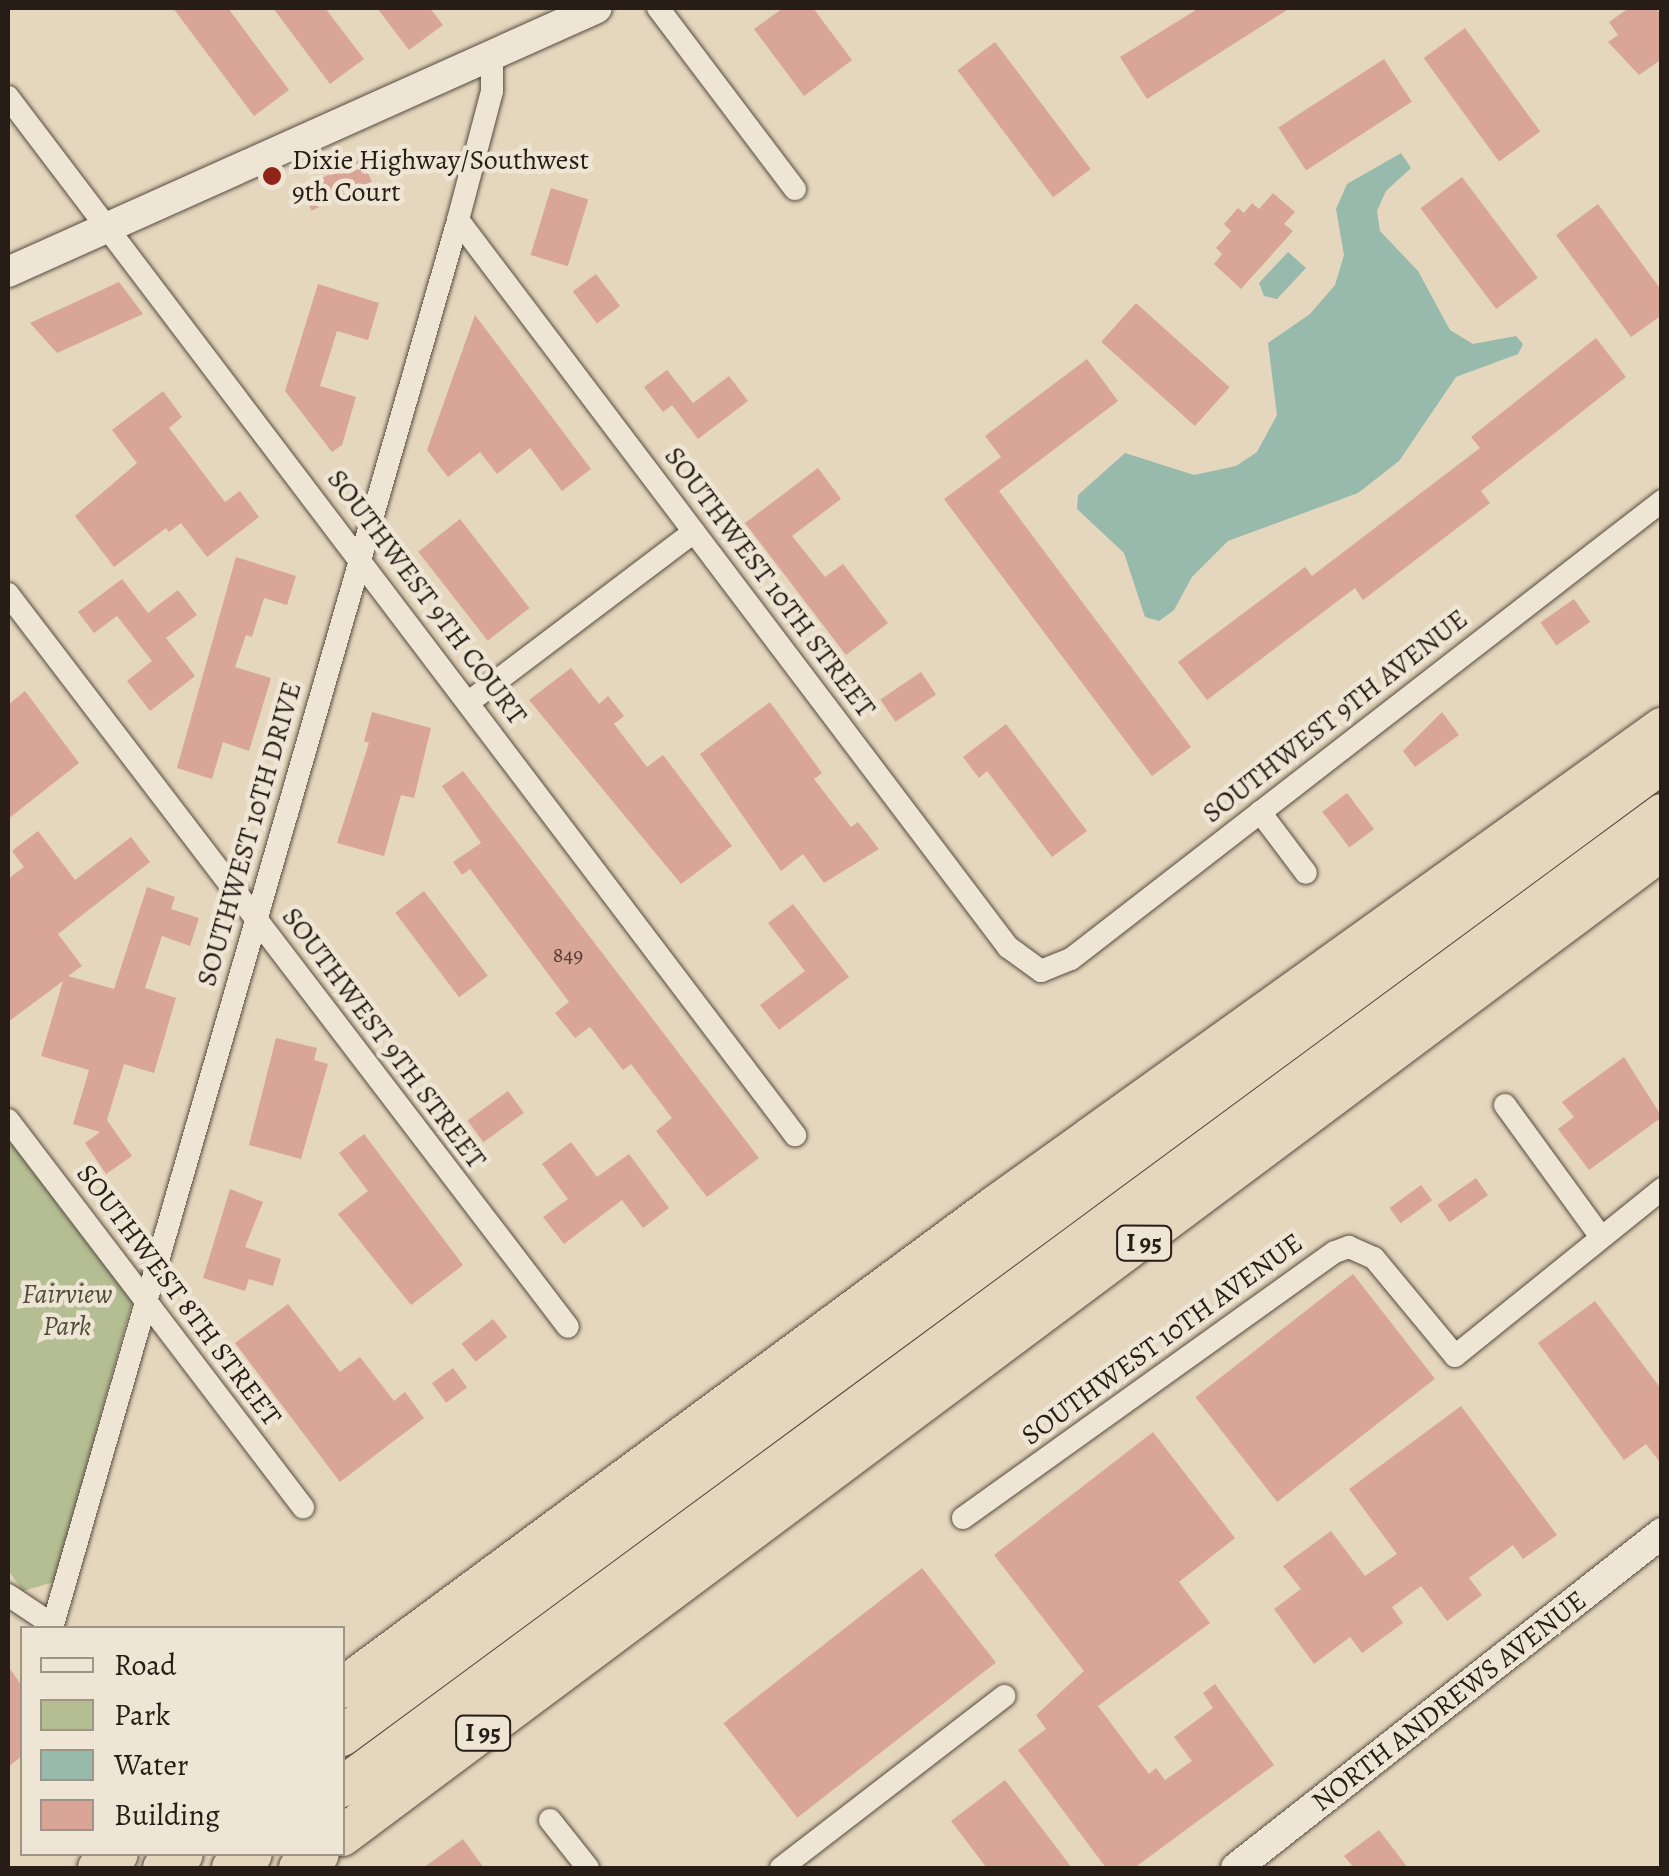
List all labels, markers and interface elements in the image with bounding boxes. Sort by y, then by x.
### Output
place label: Dixie Highway/Southwest 9th Court [292,143,589,209]
marker: Dixie Highway/Southwest 9th Court [261,165,283,187]
street label: SOUTHWEST 10TH STREET [657,440,883,724]
street label: SOUTHWEST 9TH COURT [320,463,534,731]
street label: SOUTHWEST 9TH AVENUE [1196,602,1474,830]
street label: SOUTHWEST 10TH DRIVE [189,678,309,990]
street label: SOUTHWEST 9TH STREET [275,901,493,1175]
house number: 849 [553,943,583,969]
street label: SOUTHWEST 8TH STREET [70,1157,288,1433]
road number: I 95 [1114,1223,1174,1263]
street label: SOUTHWEST 10TH AVENUE [1015,1226,1309,1452]
park label: Fairview Park [22,1277,112,1343]
street label: NORTH ANDREWS AVENUE [1305,1583,1593,1819]
legend [20,1626,345,1856]
text: Road [114,1645,176,1685]
text: Park [114,1695,170,1735]
road number: I 95 [453,1713,513,1753]
text: Water [114,1745,188,1785]
text: Building [114,1795,220,1835]

